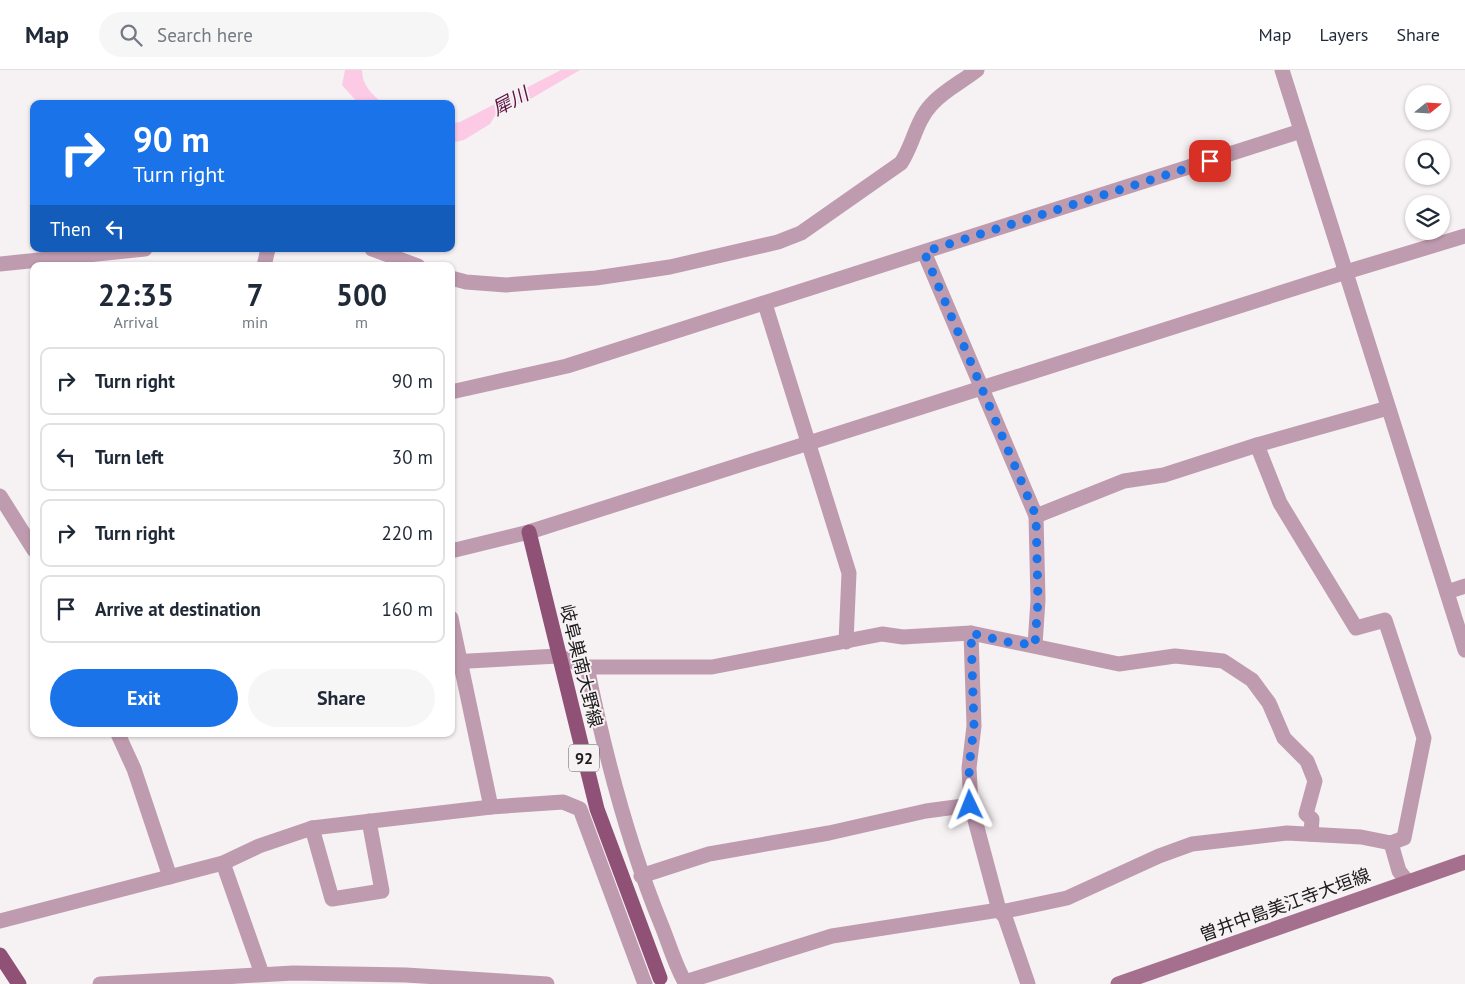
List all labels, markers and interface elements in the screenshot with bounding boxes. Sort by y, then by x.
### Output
search box [99,12,449,57]
text: Map [25,19,69,50]
icon: search [117,21,145,49]
text: Search here [157,23,253,47]
text: Map [1259,23,1291,46]
text: Layers [1319,23,1368,46]
text: Share [1396,23,1440,46]
water label: 犀川 [488,81,534,121]
north arrow [1405,85,1450,130]
map controls [1405,85,1450,240]
text: 90 m [133,116,210,162]
icon: right [50,120,115,185]
pin [1189,140,1231,182]
button: search [1405,140,1450,185]
icon: arrive [1196,147,1224,175]
text: Turn right [133,160,225,188]
button: layers [1405,195,1450,240]
icon: left [101,215,129,243]
text: Then [50,217,91,241]
text: 22:35 [98,275,174,314]
text: 7 [247,275,264,314]
text: 500 [336,275,387,314]
text: Arrival [114,312,158,332]
text: min [242,312,268,332]
text: m [355,312,368,332]
icon: right [52,367,80,395]
text: Turn right [95,369,175,393]
text: 90 m [392,369,433,393]
icon: left [52,443,80,471]
text: Turn left [95,445,164,469]
text: 30 m [392,445,433,469]
icon: right [52,519,80,547]
text: Turn right [95,521,175,545]
text: 220 m [381,521,433,545]
icon: arrive [52,595,80,623]
text: Arrive at destination [95,597,261,621]
text: 160 m [381,597,433,621]
street label: 岐阜巣南大野線 [555,602,608,730]
button: Exit [50,669,238,727]
button: Share [248,669,435,727]
road number: 92 [569,744,599,771]
position arrow [943,778,995,830]
street label: 曽井中島美江寺大垣線 [1196,863,1373,946]

